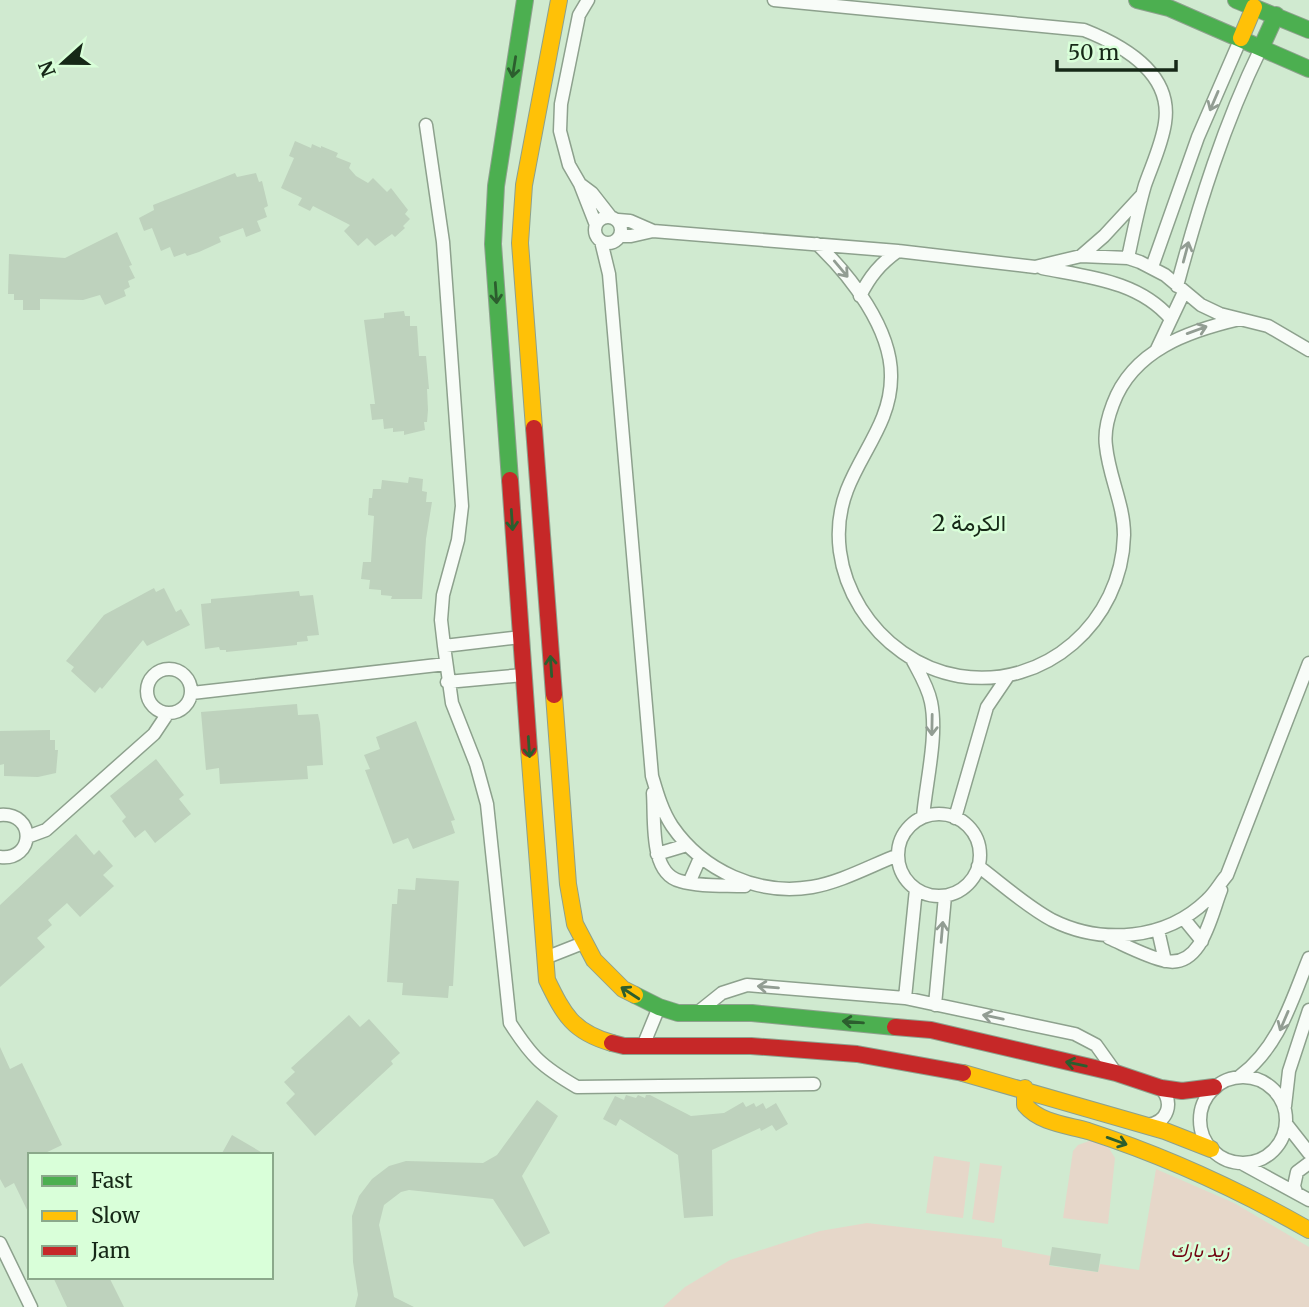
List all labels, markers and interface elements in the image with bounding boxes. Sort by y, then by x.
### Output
north arrow [28,28,98,98]
scale bar [1057,28,1176,72]
text: 50 m [1068,39,1119,66]
one-way arrow [507,56,520,78]
text: N [33,58,61,80]
one-way arrow [1206,90,1219,111]
one-way arrow [1181,241,1194,263]
one-way arrow [833,259,849,277]
one-way arrow [490,281,503,304]
one-way arrow [1186,323,1208,335]
one-way arrow [506,508,519,531]
district label: الكرمة 2 [932,508,1006,538]
one-way arrow [544,655,557,677]
one-way arrow [925,713,938,736]
one-way arrow [522,735,535,758]
one-way arrow [936,921,949,944]
one-way arrow [758,980,780,993]
one-way arrow [621,986,641,1000]
one-way arrow [982,1009,1005,1023]
one-way arrow [1276,1010,1289,1032]
one-way arrow [842,1015,865,1028]
one-way arrow [1065,1057,1088,1071]
one-way arrow [1105,1136,1127,1148]
legend [28,1153,273,1279]
text: Fast [91,1167,133,1194]
text: Slow [91,1202,140,1229]
text: Jam [90,1237,130,1264]
park label: زيد بارك [1170,1238,1231,1262]

